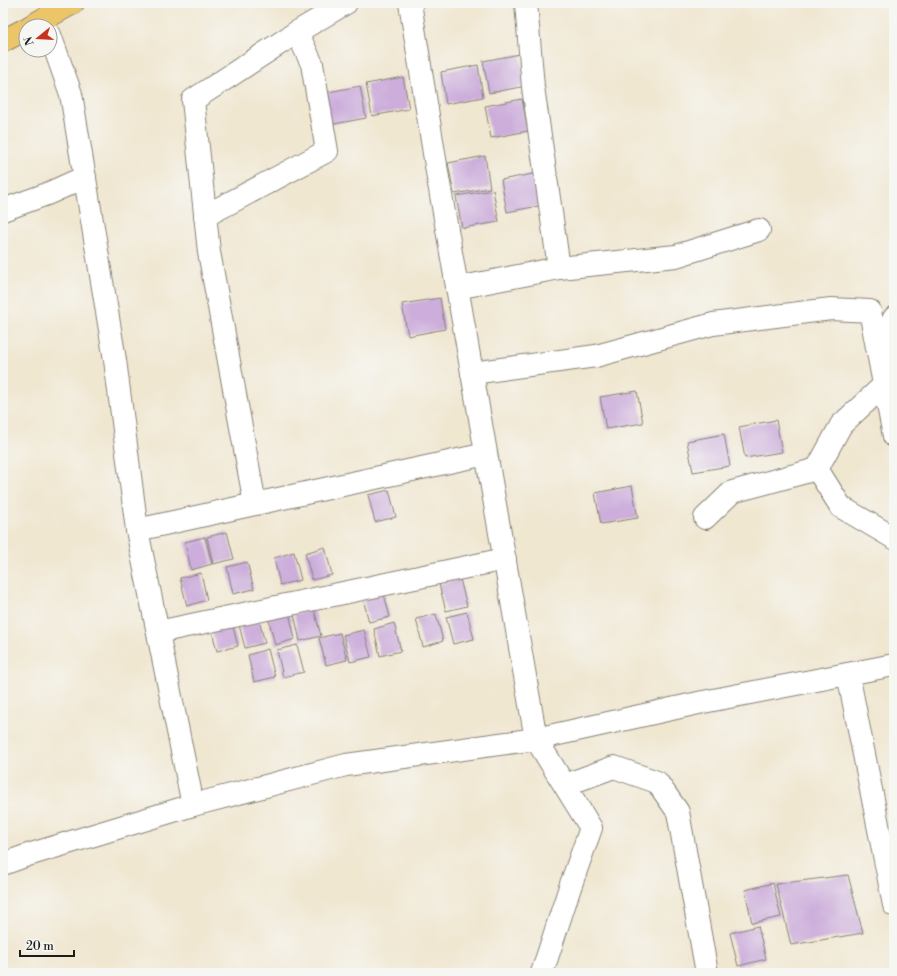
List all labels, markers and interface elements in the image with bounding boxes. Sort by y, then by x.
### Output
north arrow [18,18,58,58]
text: N [21,34,37,47]
scale bar [20,932,74,958]
text: 20 m [26,939,54,954]

